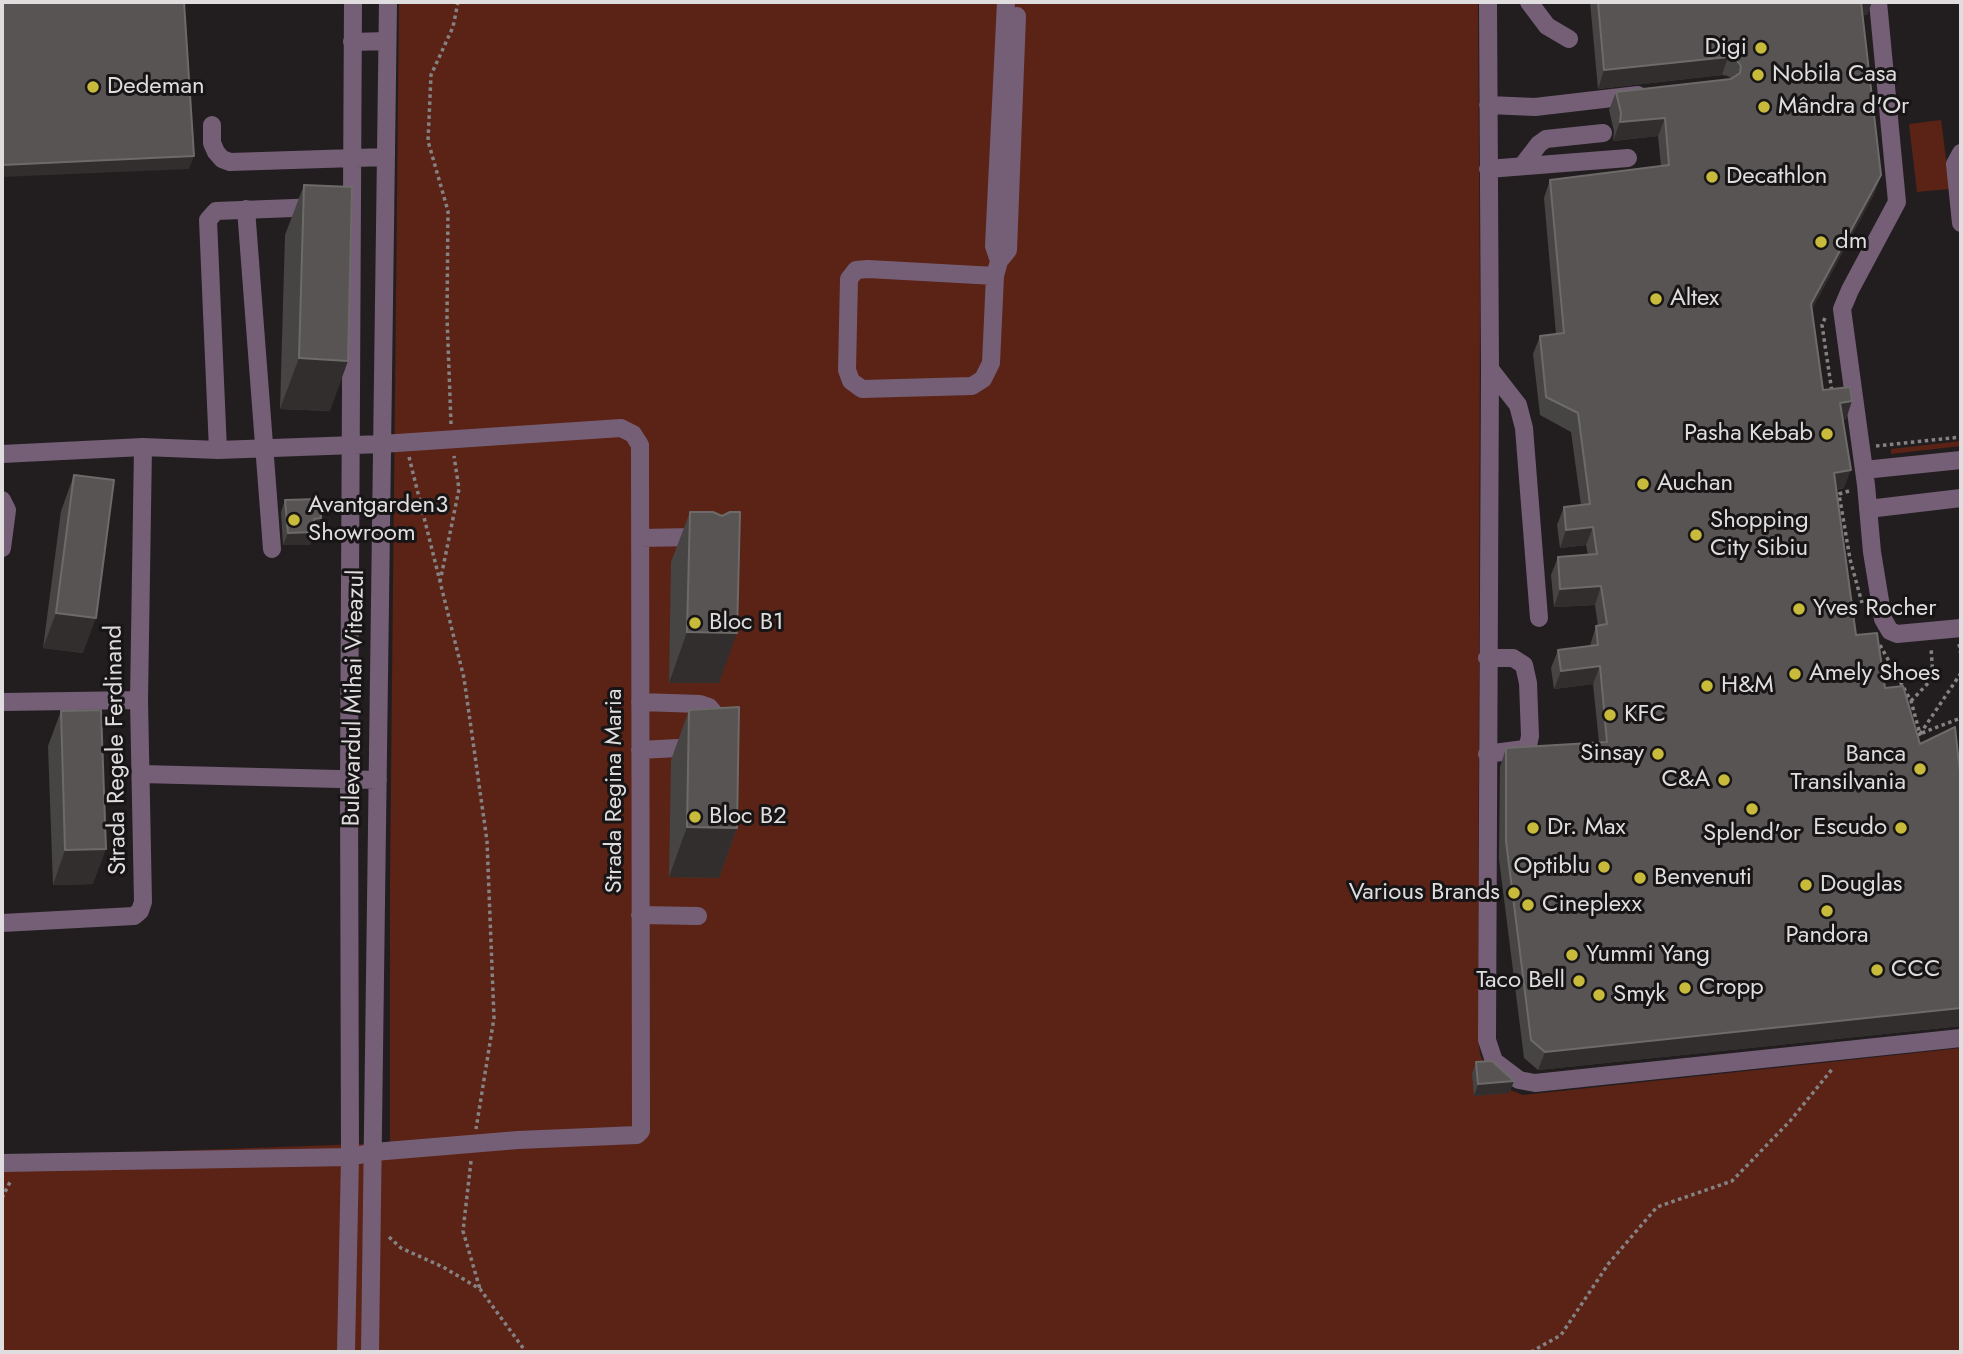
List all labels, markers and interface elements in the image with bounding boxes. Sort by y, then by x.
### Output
place label: Digi [1705,34,1747,62]
marker: Digi [1753,40,1769,56]
place label: Nobila Casa [1772,61,1897,89]
marker: Nobila Casa [1750,67,1766,83]
place label: Dedeman [107,73,205,101]
marker: Dedeman [85,79,101,95]
place label: Mândra d'Or [1778,93,1909,121]
marker: Mândra d'Or [1756,99,1772,115]
place label: Decathlon [1726,163,1827,191]
marker: Decathlon [1704,169,1720,185]
place label: dm [1835,228,1867,256]
marker: dm [1813,234,1829,250]
place label: Altex [1670,285,1719,313]
marker: Altex [1648,291,1664,307]
place label: Pasha Kebab [1684,420,1813,448]
marker: Pasha Kebab [1819,426,1835,442]
place label: Auchan [1657,470,1733,498]
marker: Auchan [1635,476,1651,492]
place label: Avantgarden3 Showroom [308,492,448,548]
place label: Shopping City Sibiu [1710,507,1809,563]
marker: Avantgarden3 Showroom [286,512,302,528]
marker: Shopping City Sibiu [1688,527,1704,543]
street label: Bulevardul Mihai Viteazul [338,569,372,827]
place label: Yves Rocher [1813,595,1936,623]
marker: Yves Rocher [1791,601,1807,617]
place label: Bloc B1 [709,609,784,637]
marker: Bloc B1 [687,615,703,631]
street label: Strada Regele Ferdinand [100,625,134,875]
place label: Amely Shoes [1809,660,1940,688]
marker: Amely Shoes [1787,666,1803,682]
place label: H&M [1721,672,1774,700]
marker: H&M [1699,678,1715,694]
street label: Strada Regina Maria [601,688,629,894]
place label: KFC [1624,701,1666,729]
marker: KFC [1602,707,1618,723]
place label: Sinsay [1580,740,1644,768]
place label: Banca Transilvania [1790,741,1906,797]
marker: Sinsay [1650,746,1666,762]
marker: Banca Transilvania [1912,761,1928,777]
place label: C&A [1662,766,1710,794]
marker: C&A [1716,772,1732,788]
marker: Splend'or [1744,801,1760,817]
place label: Bloc B2 [709,803,787,831]
marker: Bloc B2 [687,809,703,825]
place label: Dr. Max [1547,814,1626,842]
place label: Escudo [1813,814,1887,842]
marker: Dr. Max [1525,820,1541,836]
place label: Splend'or [1703,820,1801,848]
marker: Escudo [1893,820,1909,836]
place label: Optiblu [1514,853,1590,881]
marker: Optiblu [1596,859,1612,875]
place label: Benvenuti [1654,864,1752,892]
marker: Benvenuti [1632,870,1648,886]
place label: Douglas [1820,871,1902,899]
marker: Douglas [1798,877,1814,893]
place label: Various Brands [1349,879,1500,907]
marker: Various Brands [1506,885,1522,901]
place label: Cineplexx [1542,891,1642,919]
marker: Cineplexx [1520,897,1536,913]
marker: Pandora [1819,903,1835,919]
place label: Pandora [1785,922,1869,950]
place label: Yummi Yang [1586,941,1710,969]
marker: Yummi Yang [1564,947,1580,963]
place label: CCC [1891,956,1940,984]
marker: CCC [1869,962,1885,978]
place label: Taco Bell [1476,967,1565,995]
marker: Taco Bell [1571,973,1587,989]
place label: Cropp [1699,974,1764,1002]
marker: Cropp [1677,980,1693,996]
place label: Smyk [1613,981,1666,1009]
marker: Smyk [1591,987,1607,1003]

